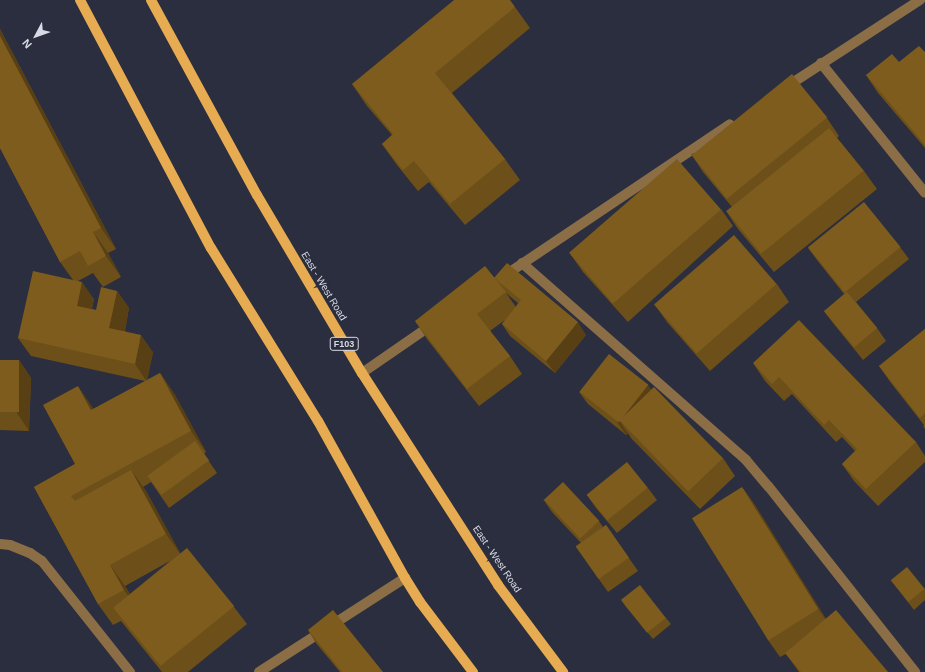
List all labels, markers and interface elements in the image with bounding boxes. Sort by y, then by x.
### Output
north arrow [16,16,56,56]
text: N [20,37,34,51]
street label: East - West Road [299,249,349,323]
road number: F103 [329,337,359,351]
street label: East - West Road [470,523,524,595]

